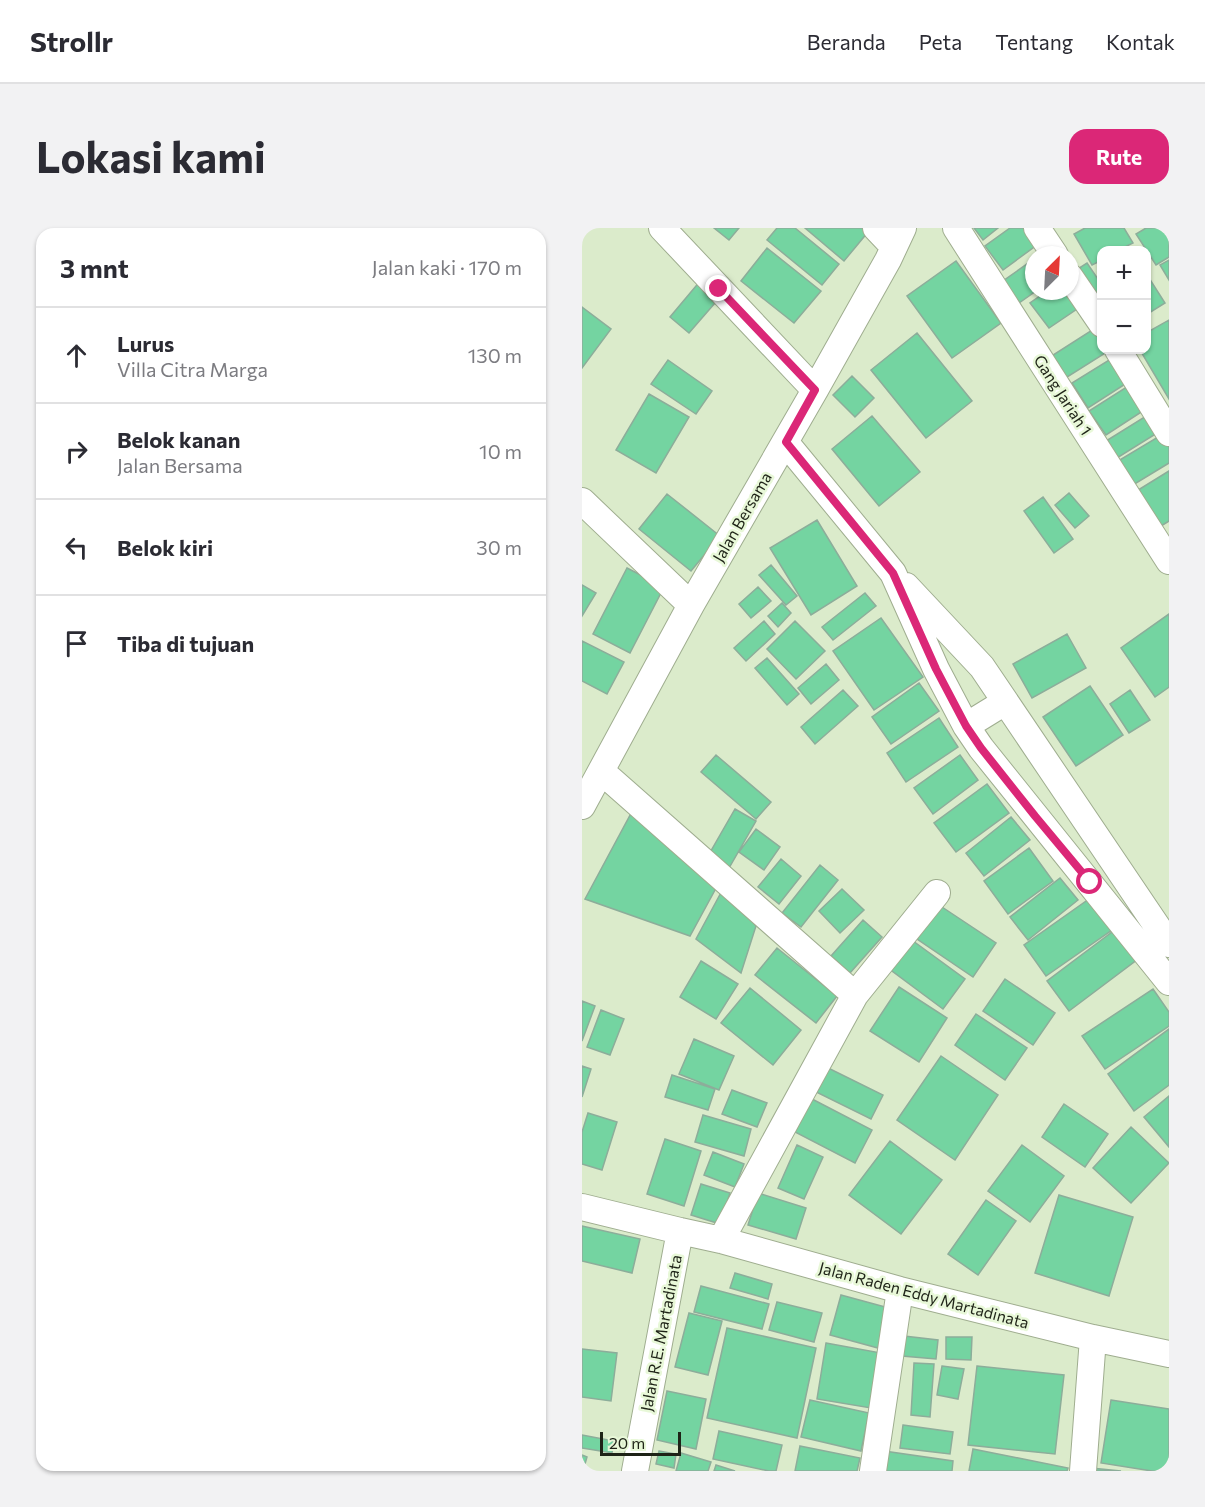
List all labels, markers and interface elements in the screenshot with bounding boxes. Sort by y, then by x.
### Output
text: Strollr [30,24,113,58]
text: Beranda [807,29,886,54]
text: Peta [919,29,962,54]
text: Tentang [995,29,1073,54]
text: Kontak [1106,29,1175,54]
button: Rute [1069,129,1169,184]
text: Lokasi kami [36,130,266,182]
north arrow [1025,246,1079,300]
map controls [1097,246,1151,354]
button: + [1097,246,1151,300]
text: 3 mnt [60,252,129,283]
text: Jalan kaki · 170 m [372,255,522,279]
route end [705,275,731,301]
button: − [1097,300,1151,354]
text: Lurus [117,330,174,357]
icon: ahead [60,339,93,372]
text: 130 m [468,343,522,367]
street label: Gang Jariah 1 [1030,351,1096,438]
text: Villa Citra Marga [117,357,268,381]
text: Belok kanan [117,426,240,453]
icon: right [60,435,93,468]
text: 10 m [479,439,522,463]
text: Jalan Bersama [117,453,243,477]
street label: Jalan Bersama [708,468,775,565]
icon: left [60,531,93,564]
text: Belok kiri [117,534,213,561]
text: 30 m [476,535,522,559]
icon: arrive [60,627,93,660]
text: Tiba di tujuan [117,630,254,657]
route start [1076,868,1102,894]
street label: Jalan R.E. Martadinata [636,1253,685,1413]
street label: Jalan Raden Eddy Martadinata [817,1257,1031,1332]
scale bar [600,1429,681,1456]
text: 20 m [609,1433,645,1452]

